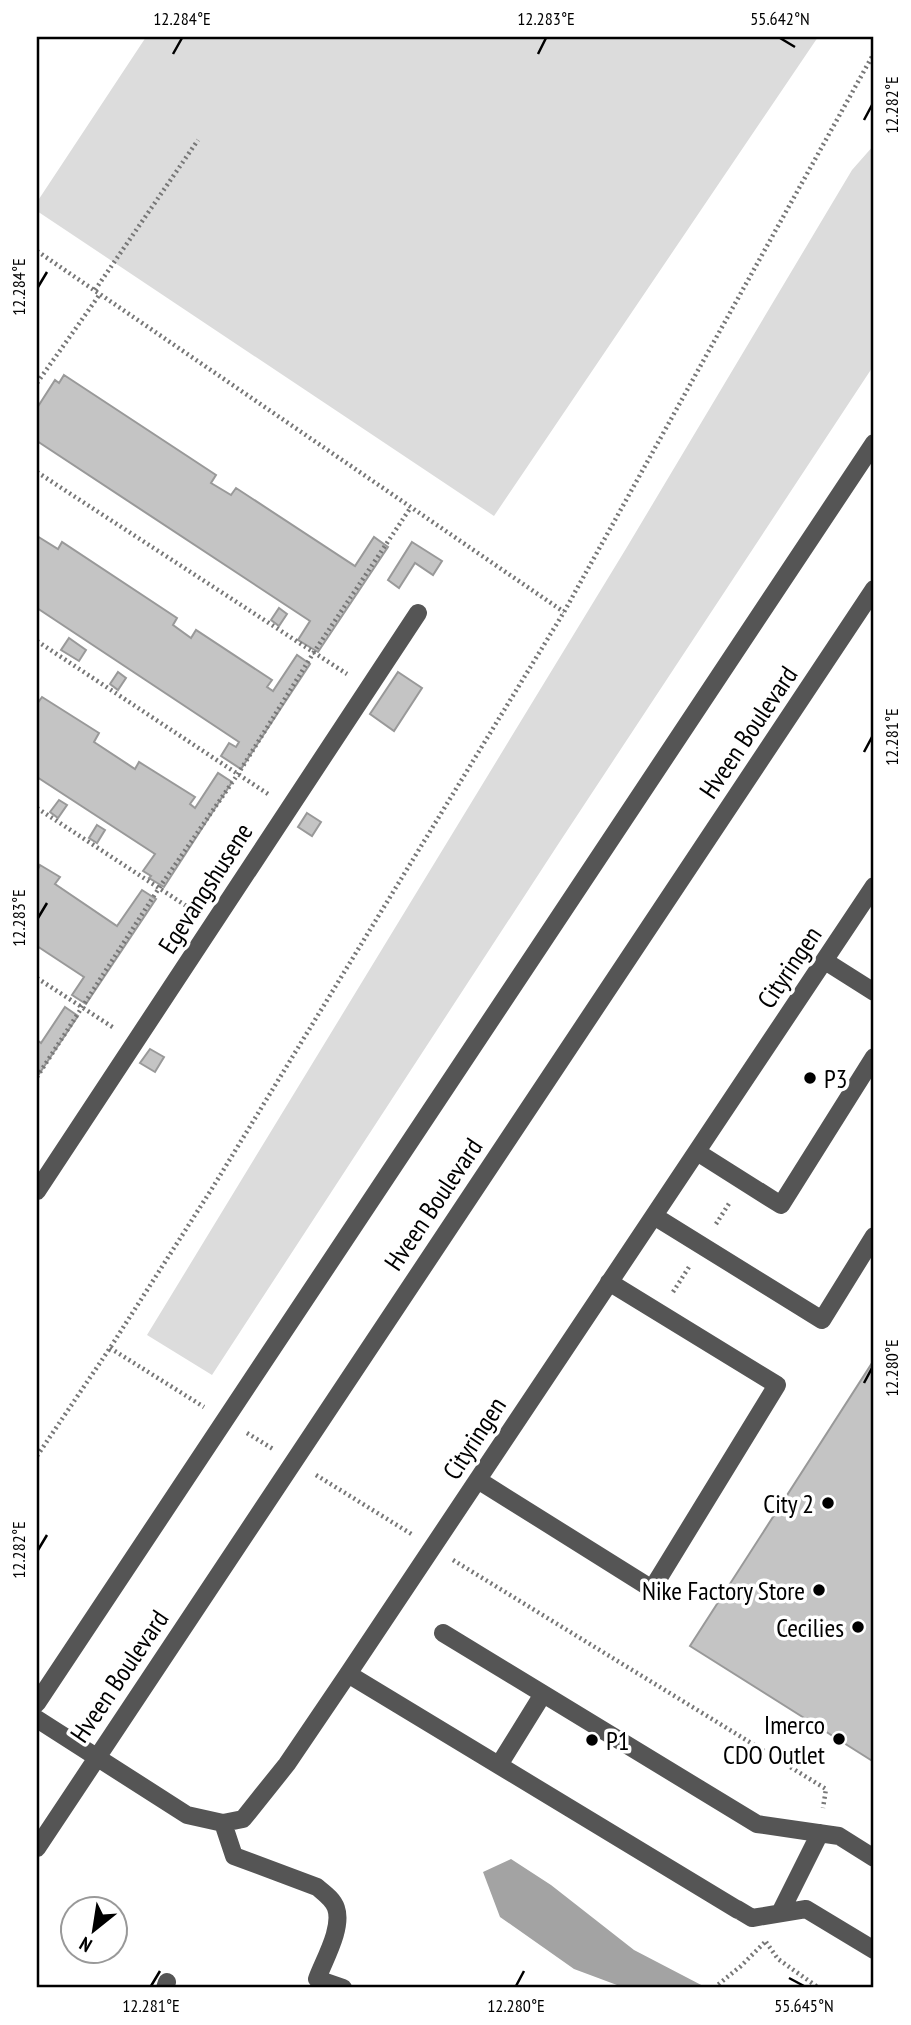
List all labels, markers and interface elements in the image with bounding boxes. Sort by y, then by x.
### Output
text: 12.284°E [153,7,211,30]
text: 12.283°E [517,7,575,30]
text: 55.642°N [750,7,810,30]
text: 12.282°E [880,76,903,134]
text: 12.284°E [7,258,30,316]
street label: Hveen Boulevard [692,660,804,804]
text: 12.281°E [880,708,903,766]
street label: Egevangshusene [151,817,259,959]
text: 12.283°E [7,889,30,947]
street label: Cityringen [750,920,828,1014]
place label: P3 [824,1062,847,1095]
marker: P3 [802,1070,818,1086]
street label: Hveen Boulevard [377,1132,489,1276]
text: 12.280°E [880,1339,903,1397]
street label: Cityringen [435,1390,513,1486]
place label: City 2 [763,1487,814,1520]
marker: City 2 [820,1495,836,1511]
text: 12.282°E [7,1521,30,1579]
place label: Nike Factory Store [642,1574,805,1607]
marker: Nike Factory Store [811,1582,827,1598]
street label: Hveen Boulevard [63,1604,175,1748]
place label: Cecilies [776,1611,844,1644]
marker: Cecilies [850,1619,866,1635]
place label: Imerco CDO Outlet [723,1708,825,1771]
place label: P1 [606,1724,629,1757]
marker: Imerco CDO Outlet [831,1731,847,1747]
marker: P1 [584,1732,600,1748]
north arrow [60,1896,130,1966]
text: N [75,1932,96,1958]
text: 12.281°E [122,1994,180,2017]
text: 12.280°E [487,1994,545,2017]
text: 55.645°N [774,1994,834,2017]

